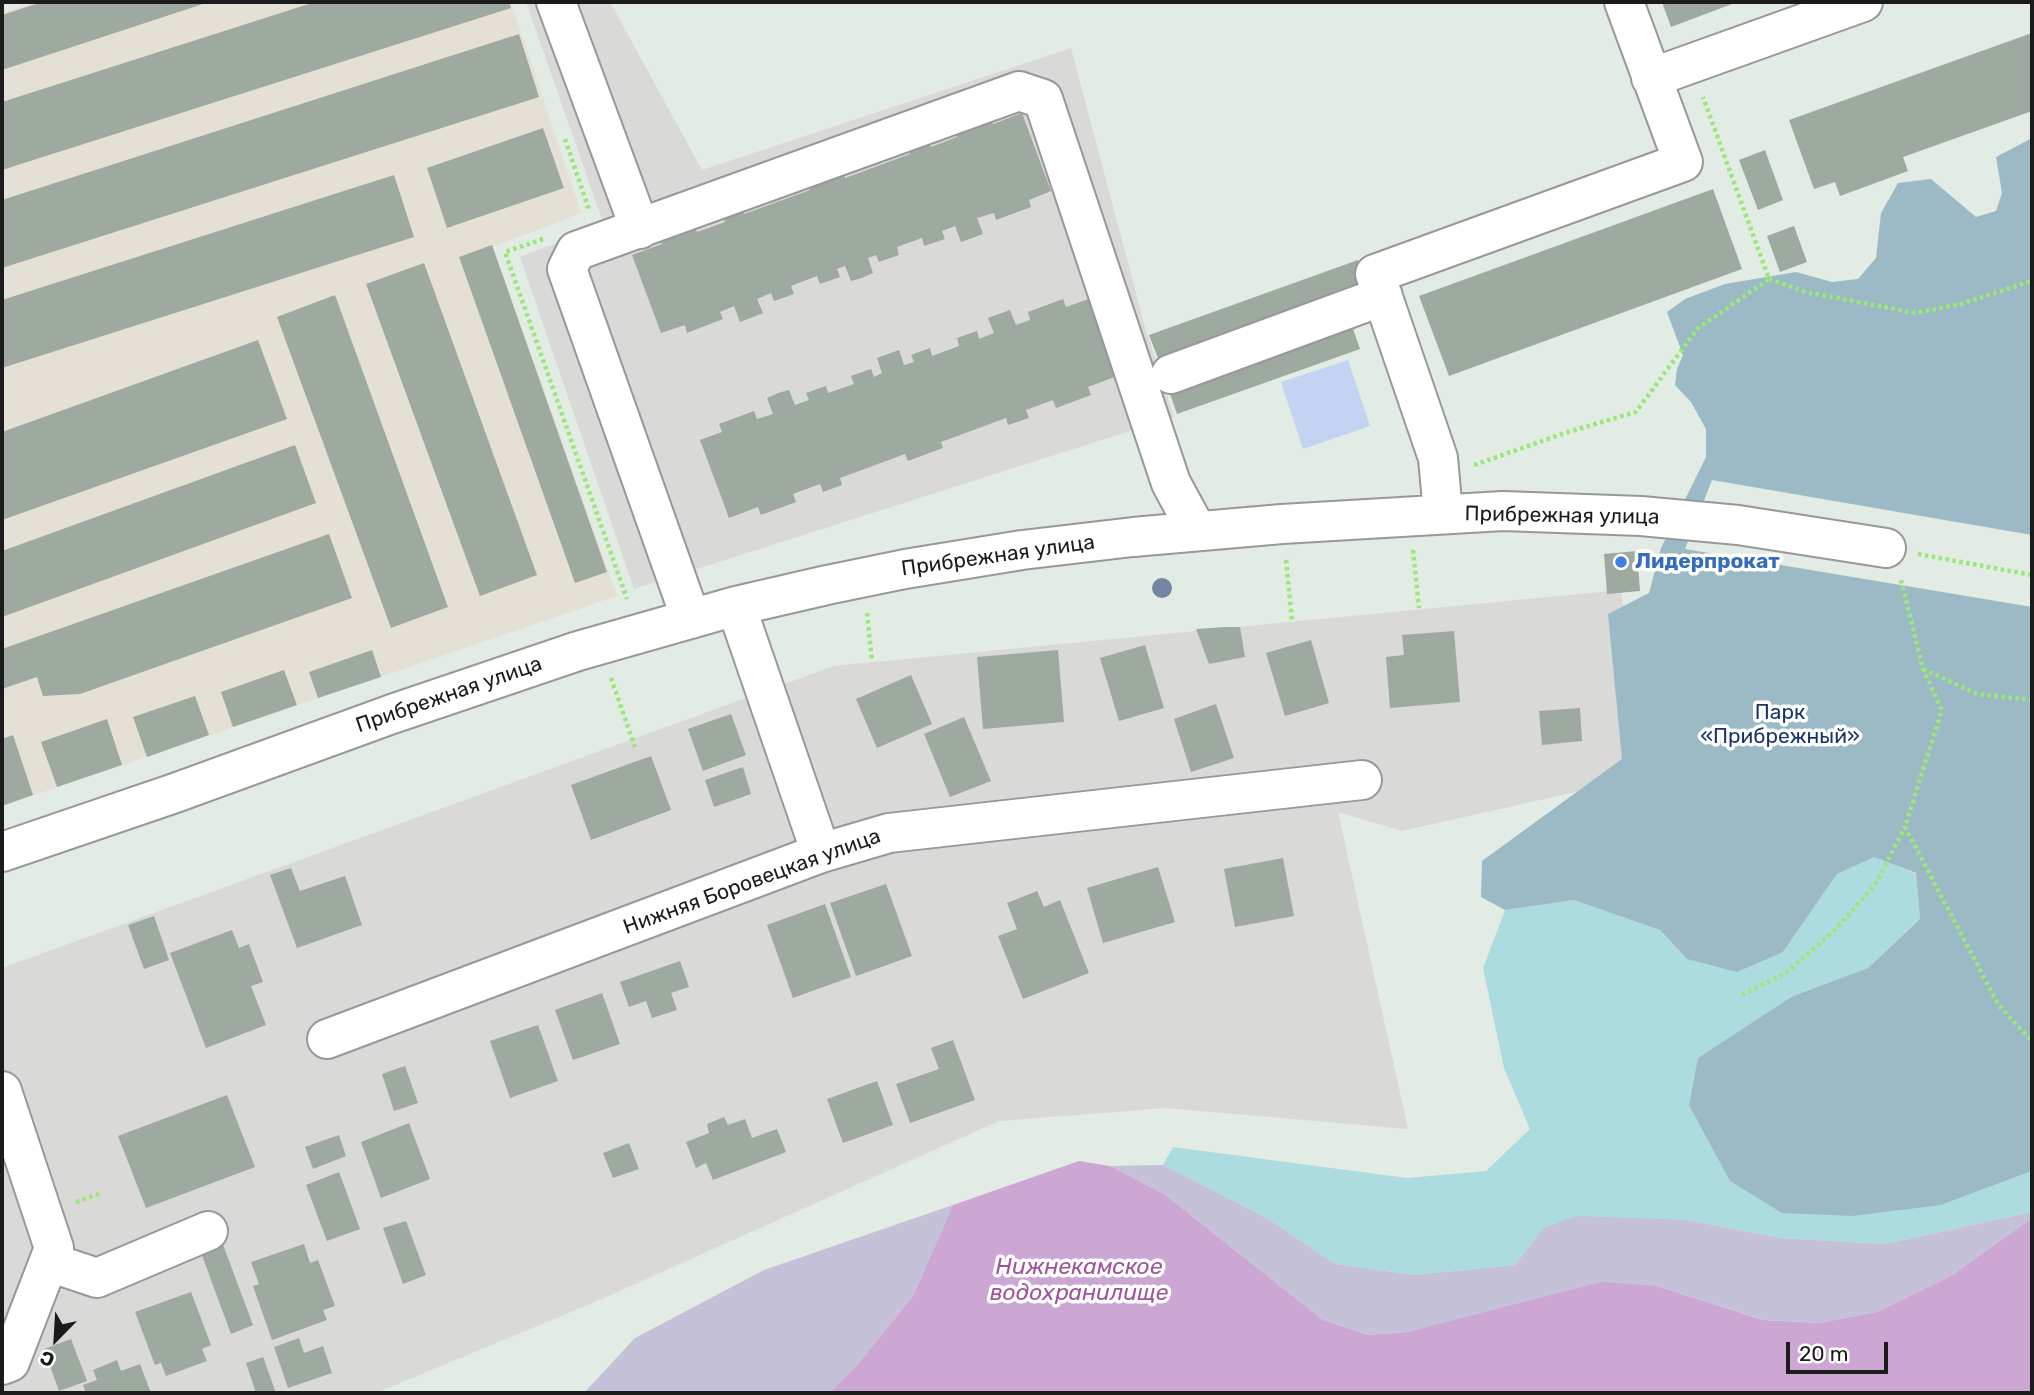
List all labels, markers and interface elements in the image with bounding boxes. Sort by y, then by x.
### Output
street label: Прибрежная улица [1464,502,1660,530]
street label: Прибрежная улица [900,530,1096,582]
place label: Лидерпрокат [1635,549,1780,575]
marker: Лидерпрокат [1613,554,1629,570]
street label: Прибрежная улица [353,651,545,739]
park label: Парк «Прибрежный» [1700,700,1860,750]
street label: Нижняя Боровецкая улица [620,824,884,940]
water label: Нижнекамское водохранилище [990,1253,1168,1307]
north arrow [21,1304,91,1374]
scale bar [1789,1328,1890,1372]
text: 20 m [1799,1341,1848,1366]
text: С [36,1345,58,1372]

